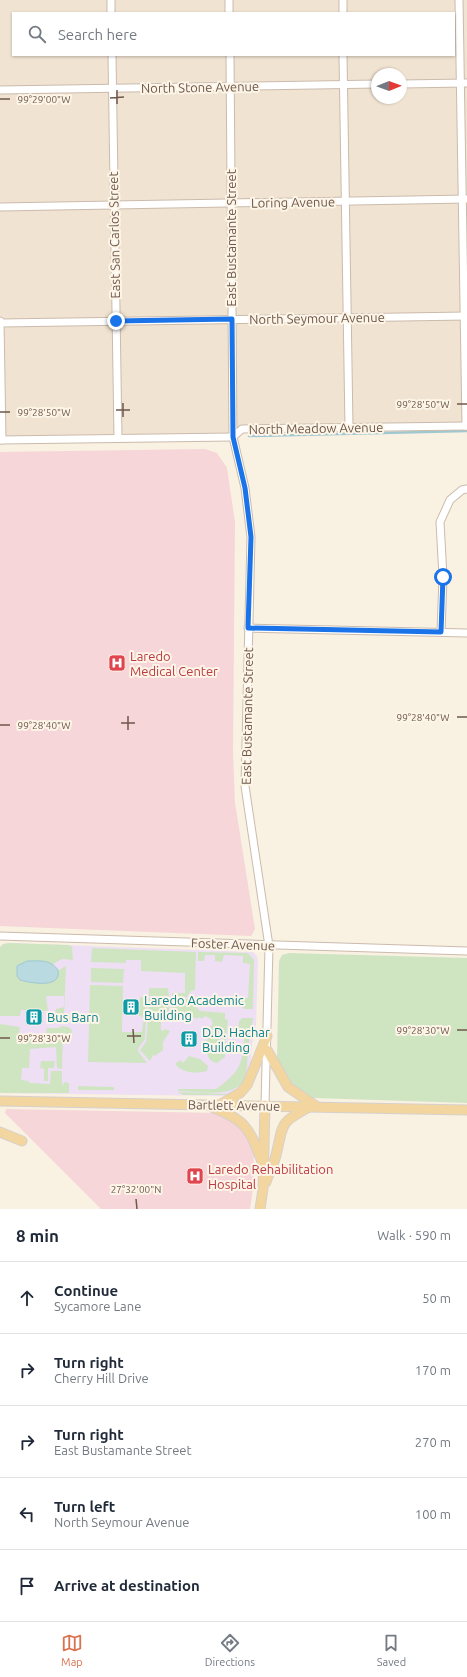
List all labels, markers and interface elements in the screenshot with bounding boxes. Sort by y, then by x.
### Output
search box [12,12,455,56]
icon: search [26,23,48,45]
text: Search here [58,26,137,43]
north arrow [371,68,407,104]
street label: North Stone Avenue [141,79,259,95]
text: 99°29'00"W [18,94,70,105]
street label: East Bustamante Street [224,169,238,307]
street label: East San Carlos Street [106,171,122,299]
street label: Loring Avenue [251,194,335,210]
street label: North Seymour Avenue [249,310,385,326]
route end [107,312,125,330]
text: 99°28'50"W [397,399,449,410]
text: 99°28'50"W [18,407,70,418]
street label: North Meadow Avenue [249,420,383,436]
route start [434,568,452,586]
street label: East Bustamante Street [239,647,255,785]
place label: Laredo Medical Center [130,649,218,678]
hospital icon: Laredo Medical Center [107,653,127,673]
text: 99°28'40"W [397,712,449,723]
text: 99°28'40"W [18,720,70,731]
street label: Foster Avenue [191,936,275,952]
place label: Laredo Academic Building [144,993,244,1022]
building icon: Laredo Academic Building [121,997,141,1017]
building icon: Bus Barn [24,1007,44,1027]
place label: Bus Barn [47,1010,99,1024]
place label: D.D. Hachar Building [202,1025,270,1054]
text: 99°28'30"W [397,1025,449,1036]
building icon: D.D. Hachar Building [179,1029,199,1049]
text: 99°28'30"W [18,1033,70,1044]
street label: Bartlett Avenue [188,1097,280,1113]
place label: Laredo Rehabilitation Hospital [208,1162,333,1191]
hospital icon: Laredo Rehabilitation Hospital [185,1166,205,1186]
text: 27°32'00"N [111,1184,161,1195]
text: 8 min [16,1226,59,1245]
text: Walk · 590 m [377,1228,451,1242]
text: Continue [54,1282,118,1299]
icon: ahead [16,1287,38,1309]
text: 50 m [422,1291,451,1305]
text: Sycamore Lane [54,1299,141,1313]
text: Turn right [54,1354,124,1371]
icon: right [16,1359,38,1381]
text: 170 m [415,1363,451,1377]
text: Cherry Hill Drive [54,1371,149,1385]
text: Turn right [54,1426,124,1443]
icon: right [16,1431,38,1453]
text: 270 m [415,1435,451,1449]
text: East Bustamante Street [54,1443,192,1457]
text: Turn left [54,1498,115,1515]
icon: left [16,1503,38,1525]
text: 100 m [415,1507,451,1521]
text: North Seymour Avenue [54,1515,190,1529]
icon: arrive [16,1575,38,1597]
text: Arrive at destination [54,1577,200,1594]
tab: Map [61,1632,83,1668]
tab: Directions [205,1632,255,1668]
tab: Saved [377,1632,406,1668]

